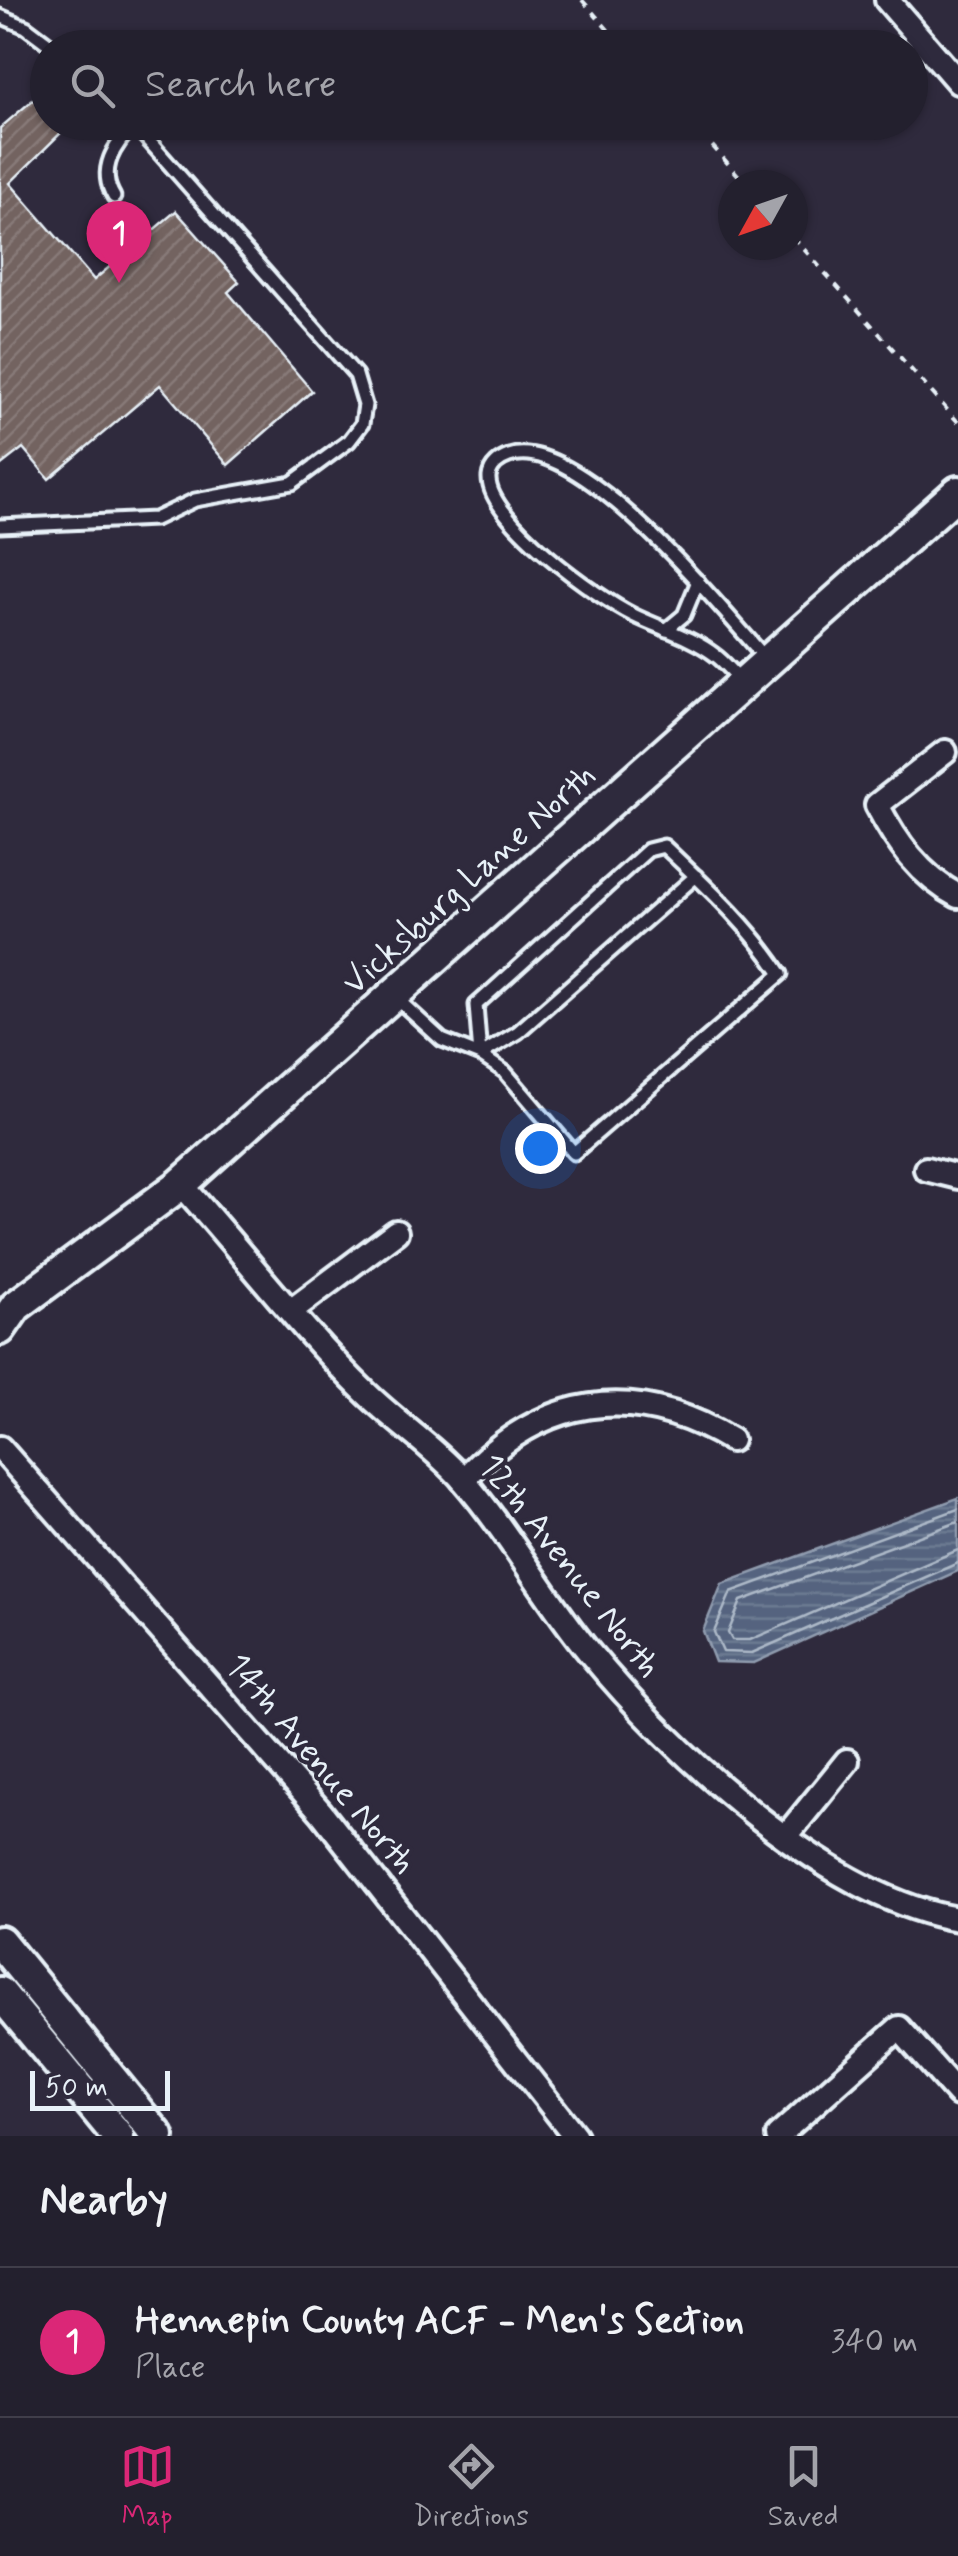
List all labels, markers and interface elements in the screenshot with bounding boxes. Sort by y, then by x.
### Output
search box [30,30,928,140]
icon: search [65,58,120,113]
text: Search here [145,61,336,110]
north arrow [718,170,808,260]
pin: 1 [86,200,152,283]
street label: Vicksburg Lane North [333,753,606,1006]
your location [515,1123,566,1174]
street label: 12th Avenue North [467,1445,671,1688]
street label: 14th Avenue North [214,1644,427,1885]
scale bar [30,2066,170,2110]
text: 50 m [45,2070,108,2107]
text: Nearby [40,2174,168,2229]
text: Hennepin County ACF - Men's Section [135,2297,744,2346]
text: 1 [65,2321,80,2363]
text: 340 m [831,2321,918,2363]
text: Place [135,2346,205,2388]
tab: Map [120,2439,175,2536]
tab: Directions [414,2439,529,2536]
tab: Saved [768,2439,838,2536]

